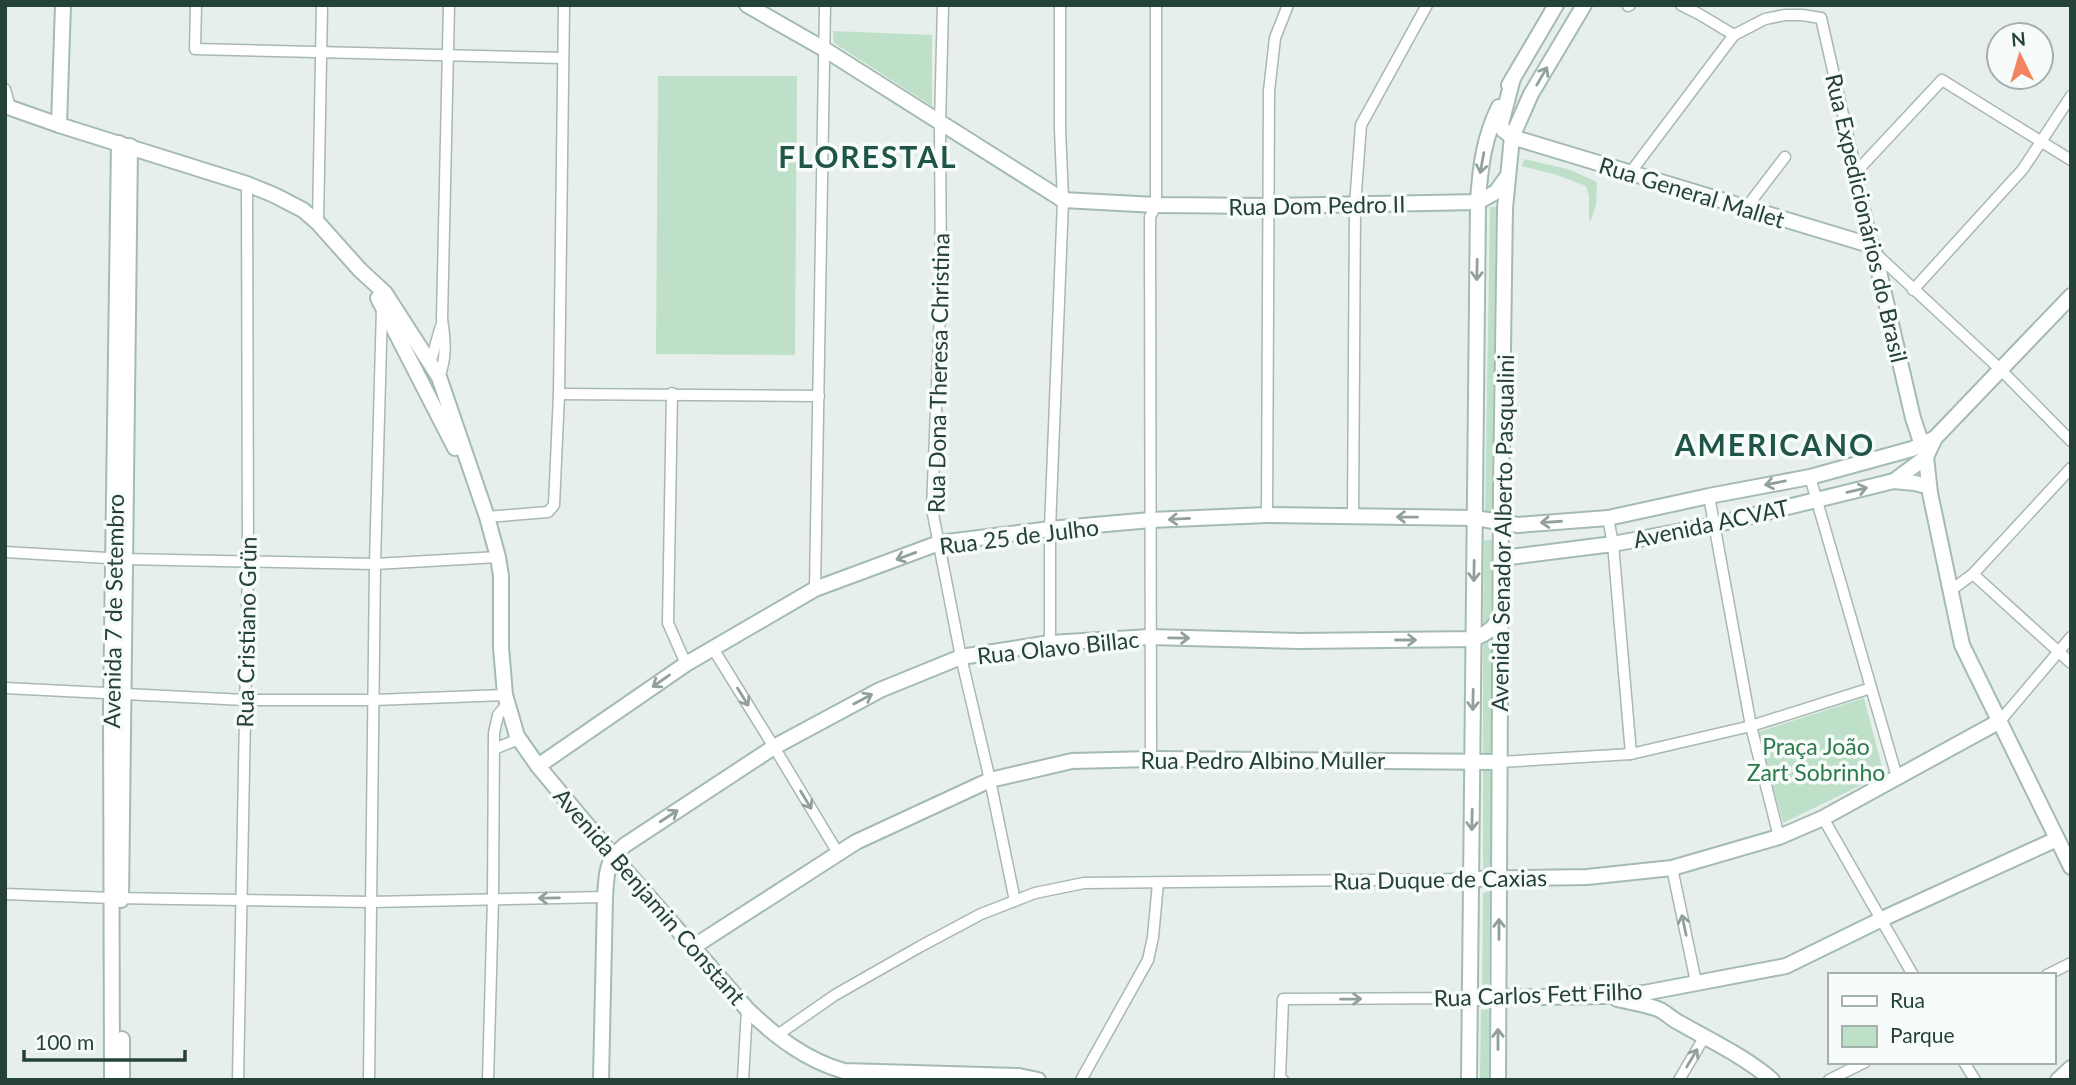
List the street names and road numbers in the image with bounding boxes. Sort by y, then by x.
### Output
street label: Rua Expedicionários do Brasil [1820,71,1914,365]
street label: Rua General Mallet [1596,150,1789,234]
street label: Rua Dom Pedro II [1228,189,1406,221]
street label: Rua Dona Theresa Christina [922,233,954,513]
street label: Avenida Senador Alberto Pasqualini [1485,354,1519,712]
street label: Avenida 7 de Setembro [97,493,129,729]
street label: Avenida ACVAT [1631,493,1792,553]
street label: Rua 25 de Julho [938,512,1100,560]
street label: Rua Cristiano Grün [230,536,262,728]
street label: Rua Olavo Billac [976,625,1140,669]
street label: Rua Pedro Albino Muller [1141,746,1386,774]
street label: Avenida Benjamin Constant [548,782,752,1011]
street label: Rua Duque de Caxias [1333,863,1547,895]
street label: Rua Carlos Fett Filho [1433,976,1643,1012]

